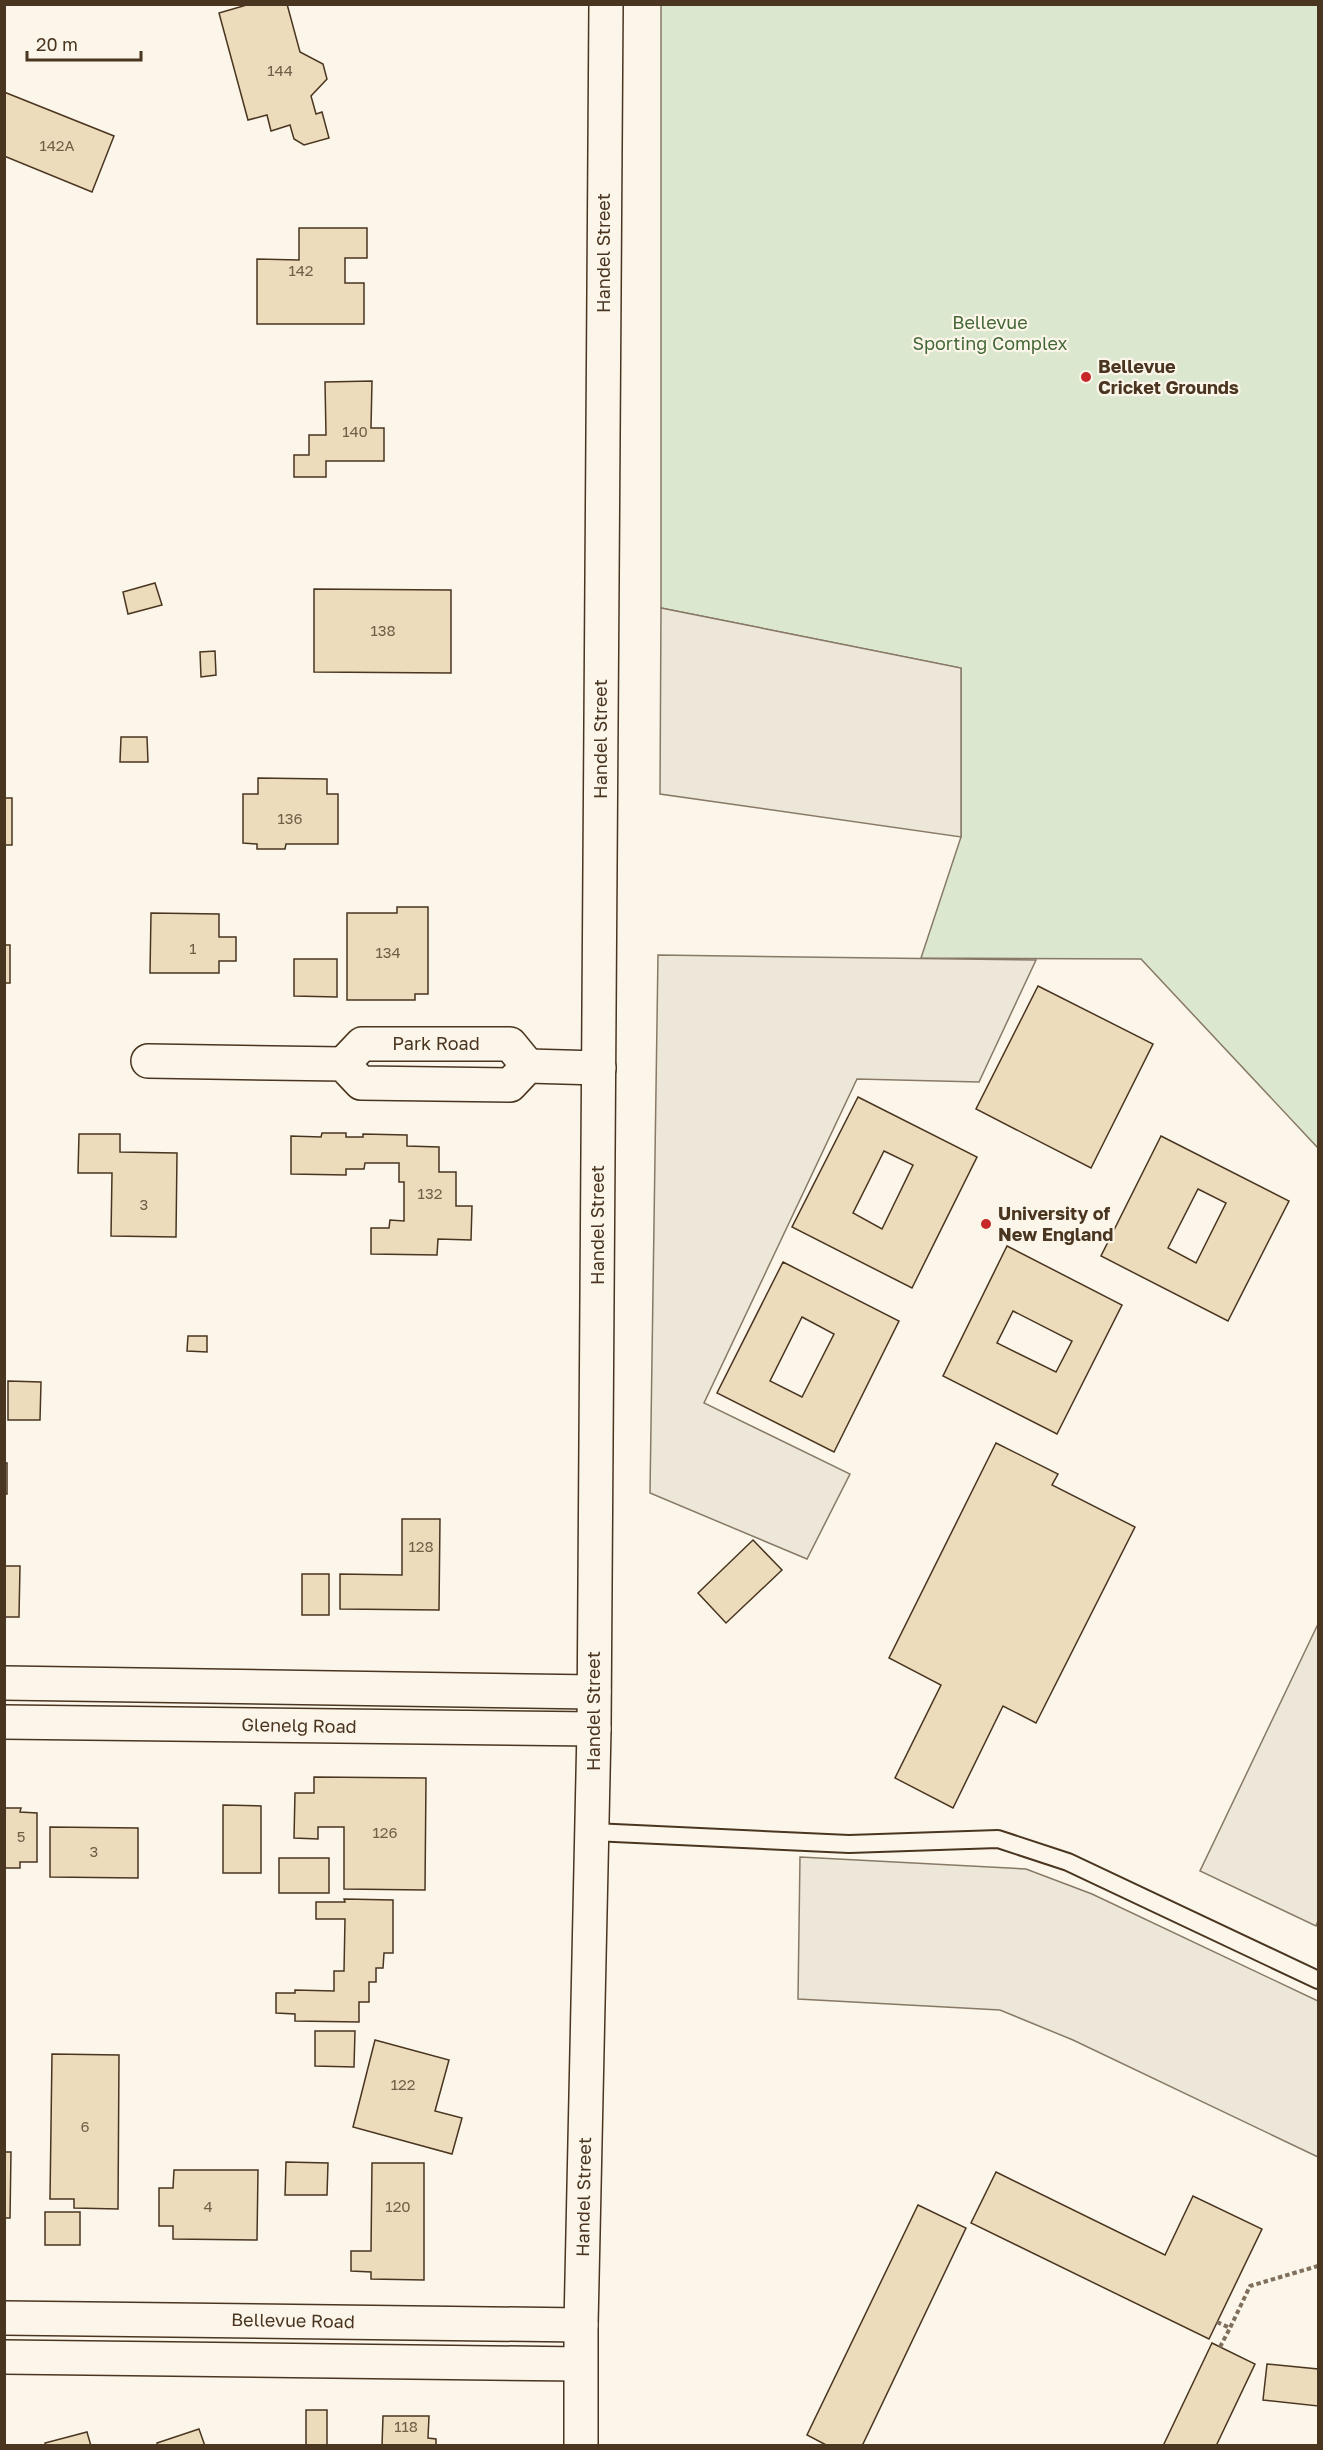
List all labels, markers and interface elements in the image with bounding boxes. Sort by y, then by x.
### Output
scale bar [27,24,141,62]
text: 20 m [36,33,78,55]
house number: 144 [267,61,293,79]
house number: 142A [39,136,75,154]
street label: Handel Street [592,193,614,313]
house number: 142 [288,261,314,279]
park label: Bellevue Sporting Complex [912,311,1068,354]
place label: Bellevue Cricket Grounds [1098,355,1239,398]
marker: Bellevue Cricket Grounds [1079,370,1093,384]
house number: 140 [342,422,368,440]
house number: 138 [370,621,396,639]
street label: Handel Street [589,679,611,799]
house number: 136 [277,809,303,827]
house number: 1 [189,939,197,957]
house number: 134 [375,943,401,961]
street label: Park Road [392,1032,480,1054]
street label: Handel Street [586,1165,608,1285]
house number: 132 [418,1184,442,1202]
house number: 3 [140,1195,148,1213]
place label: University of New England [998,1202,1113,1245]
marker: University of New England [979,1217,993,1231]
house number: 128 [408,1537,434,1555]
street label: Handel Street [582,1651,604,1771]
street label: Glenelg Road [241,1713,357,1737]
house number: 126 [372,1823,398,1841]
house number: 5 [17,1827,25,1845]
house number: 3 [90,1842,98,1860]
house number: 122 [391,2075,415,2093]
house number: 6 [80,2117,90,2135]
street label: Handel Street [571,2137,595,2257]
house number: 4 [203,2197,213,2215]
house number: 120 [385,2197,411,2215]
street label: Bellevue Road [231,2308,355,2332]
house number: 118 [394,2417,418,2435]

